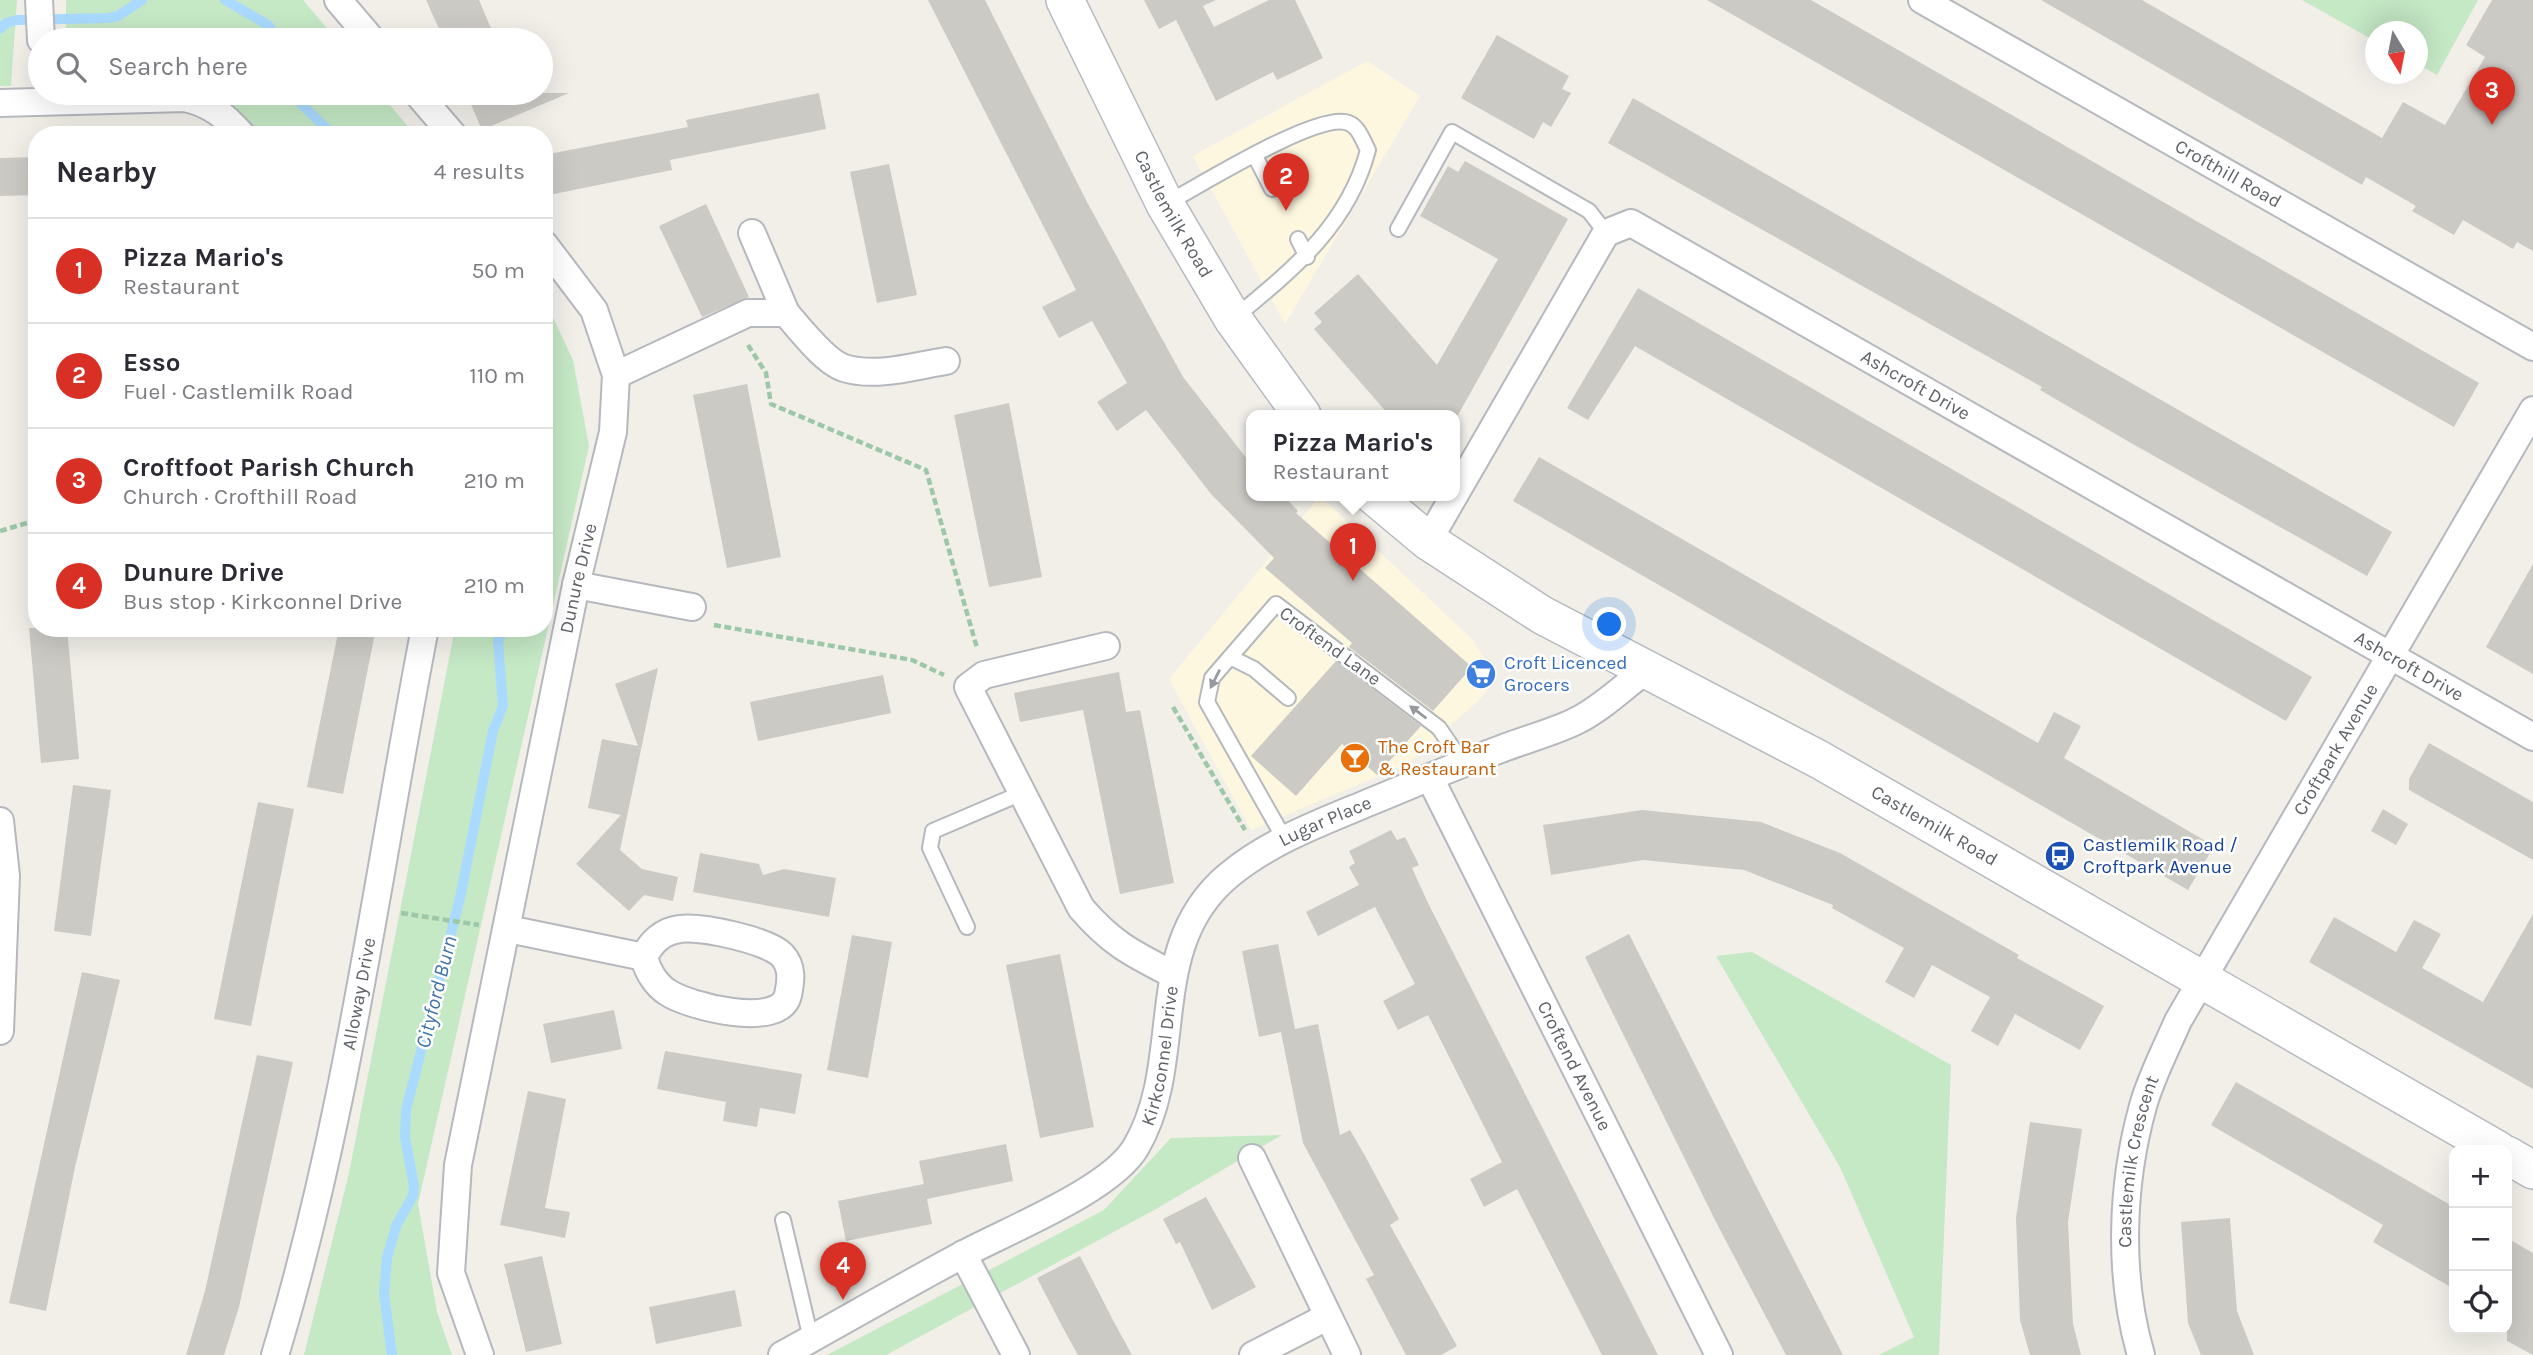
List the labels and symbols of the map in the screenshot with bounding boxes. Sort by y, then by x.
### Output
north arrow [2365,21,2428,84]
pin: 3 [2469,67,2515,125]
street label: Crofthill Road [2171,135,2285,213]
street label: Castlemilk Road [1129,147,1217,282]
pin: 2 [1263,153,1309,211]
street label: Ashcroft Drive [1857,345,1974,425]
street label: Dunure Drive [555,521,602,636]
pin: 1 [1330,523,1376,581]
street label: Croftend Lane [1275,602,1385,690]
your location [1592,607,1626,641]
street label: Ashcroft Drive [2350,627,2467,706]
place label: Croft Licenced Grocers [1504,652,1627,696]
supermarket icon: Croft Licenced Grocers [1464,657,1498,691]
one-way arrow [1209,670,1221,690]
street label: Croftpark Avenue [2289,680,2383,819]
one-way arrow [1410,705,1428,720]
place label: The Croft Bar & Restaurant [1378,736,1496,780]
bar icon: The Croft Bar & Restaurant [1338,741,1372,775]
street label: Castlemilk Road [1867,781,2001,871]
street label: Lugar Place [1275,792,1375,851]
place label: Castlemilk Road / Croftpark Avenue [2083,834,2238,878]
bus stop icon: Castlemilk Road / Croftpark Avenue [2043,839,2077,873]
water label: Cityford Burn [410,933,462,1051]
street label: Alloway Drive [338,936,380,1052]
street label: Kirkconnel Drive [1136,984,1183,1129]
street label: Croftend Avenue [1533,997,1616,1134]
street label: Castlemilk Crescent [2114,1072,2164,1248]
pin: 4 [820,1242,866,1300]

